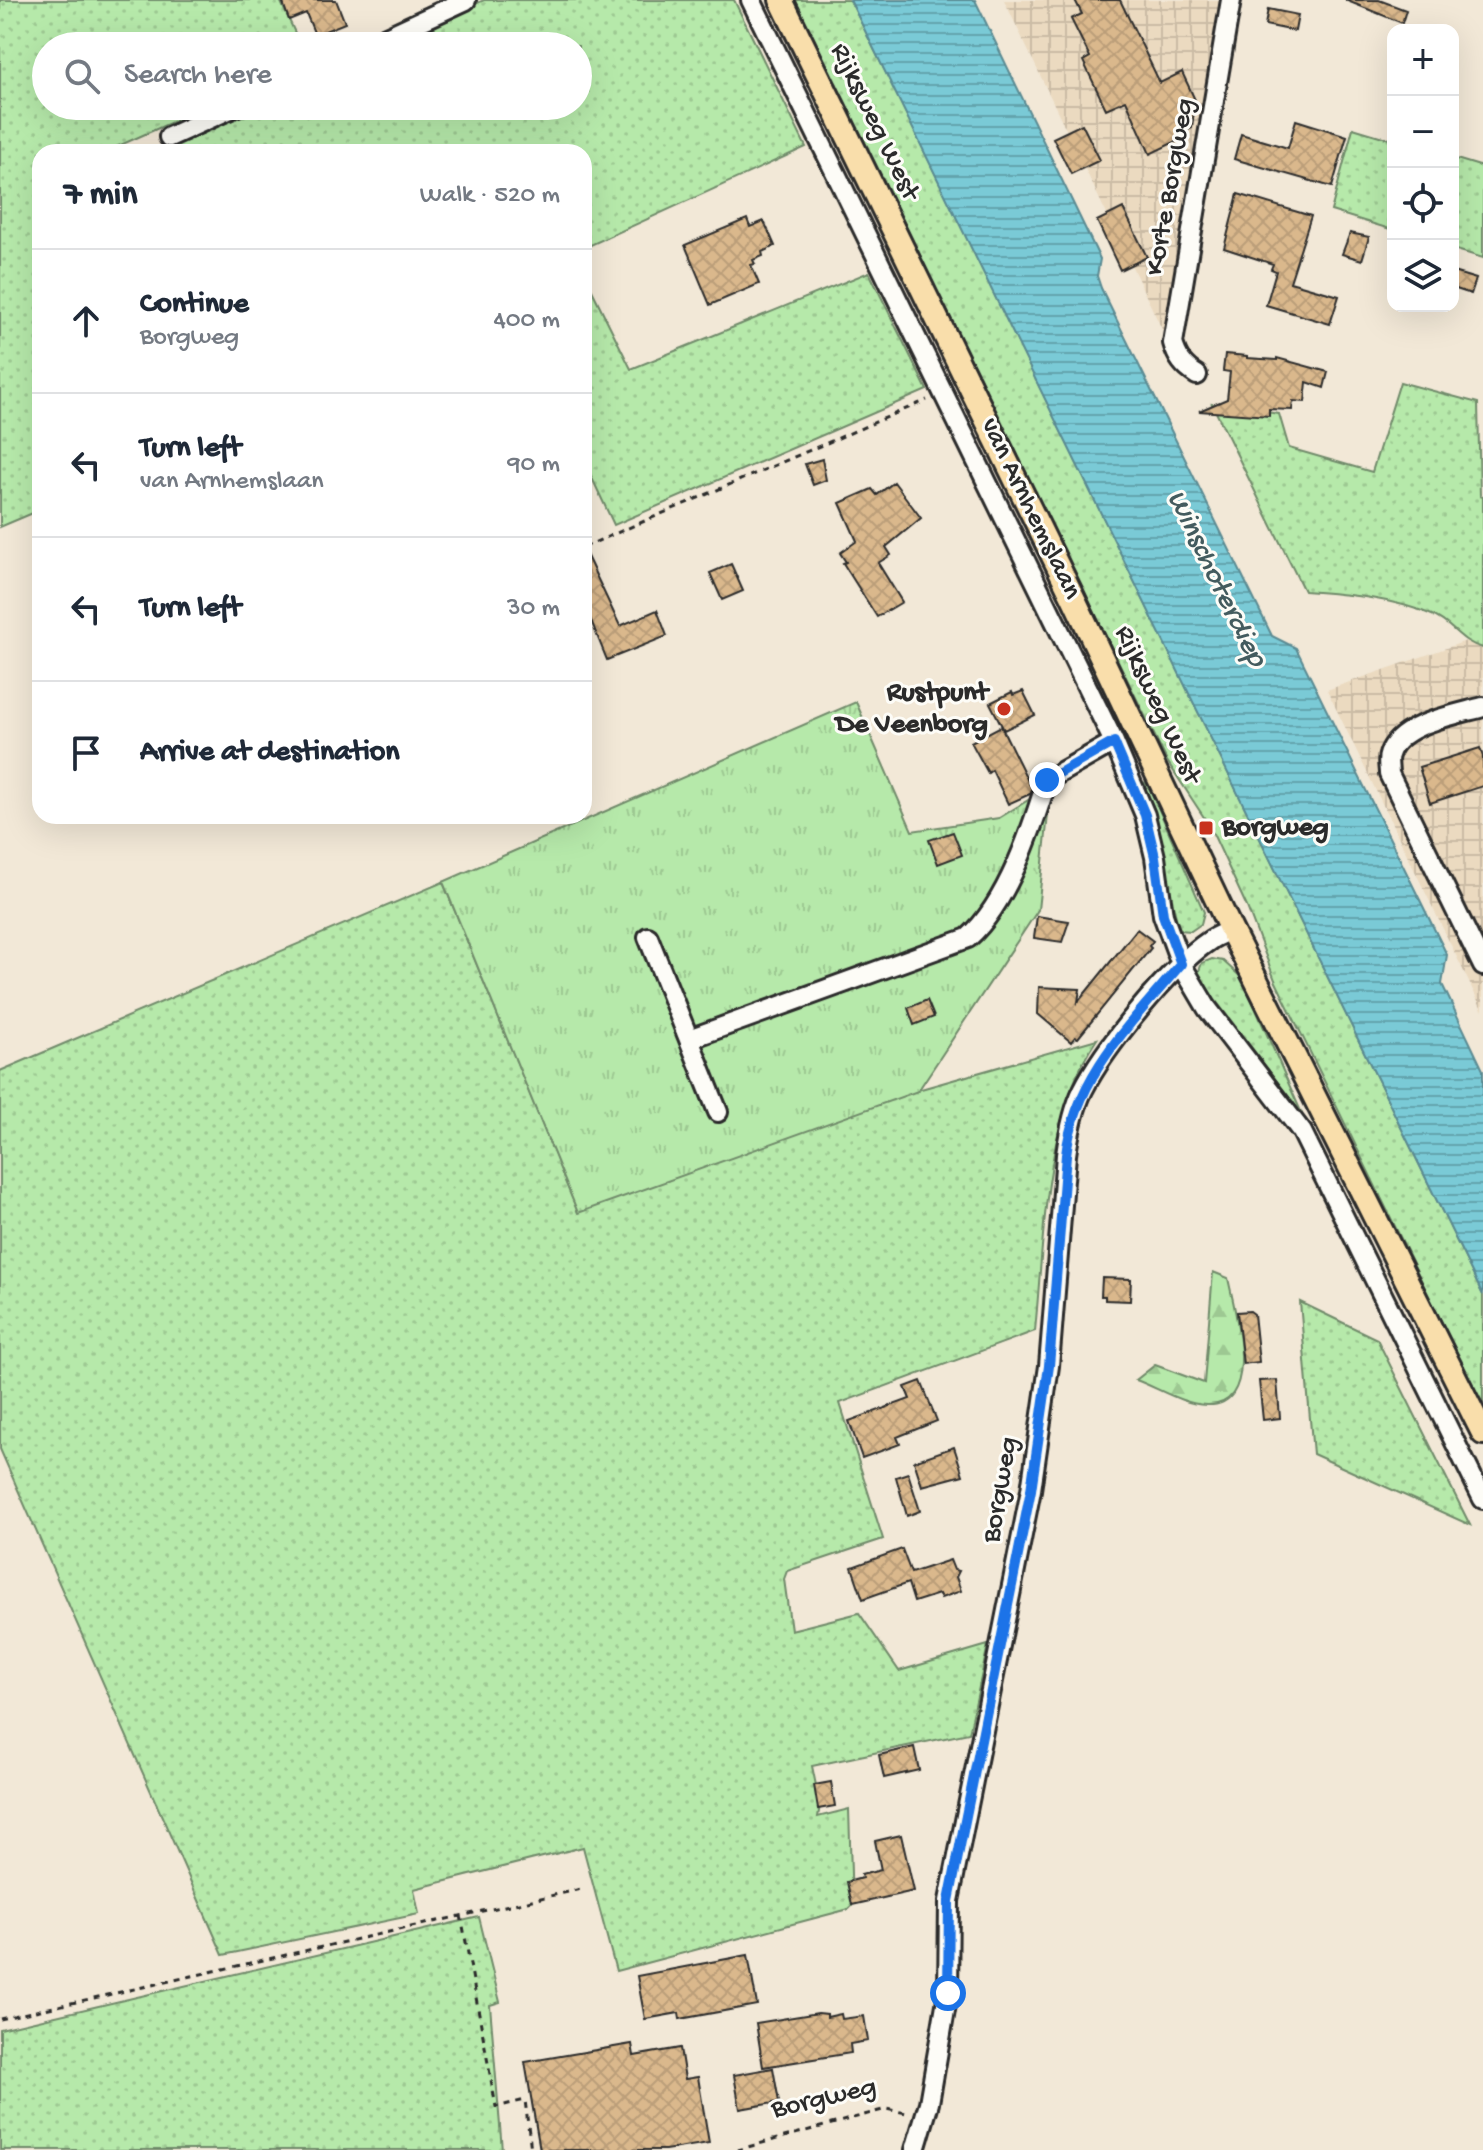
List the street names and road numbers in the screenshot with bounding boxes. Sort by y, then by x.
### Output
street label: Rijksweg West [822,38,927,208]
street label: Korte Borgweg [1139,96,1203,278]
street label: van Arnhemslaan [972,413,1088,606]
street label: Rijksweg West [1106,621,1209,792]
street label: Borgweg [975,1435,1027,1546]
street label: Borgweg [767,2071,880,2127]

